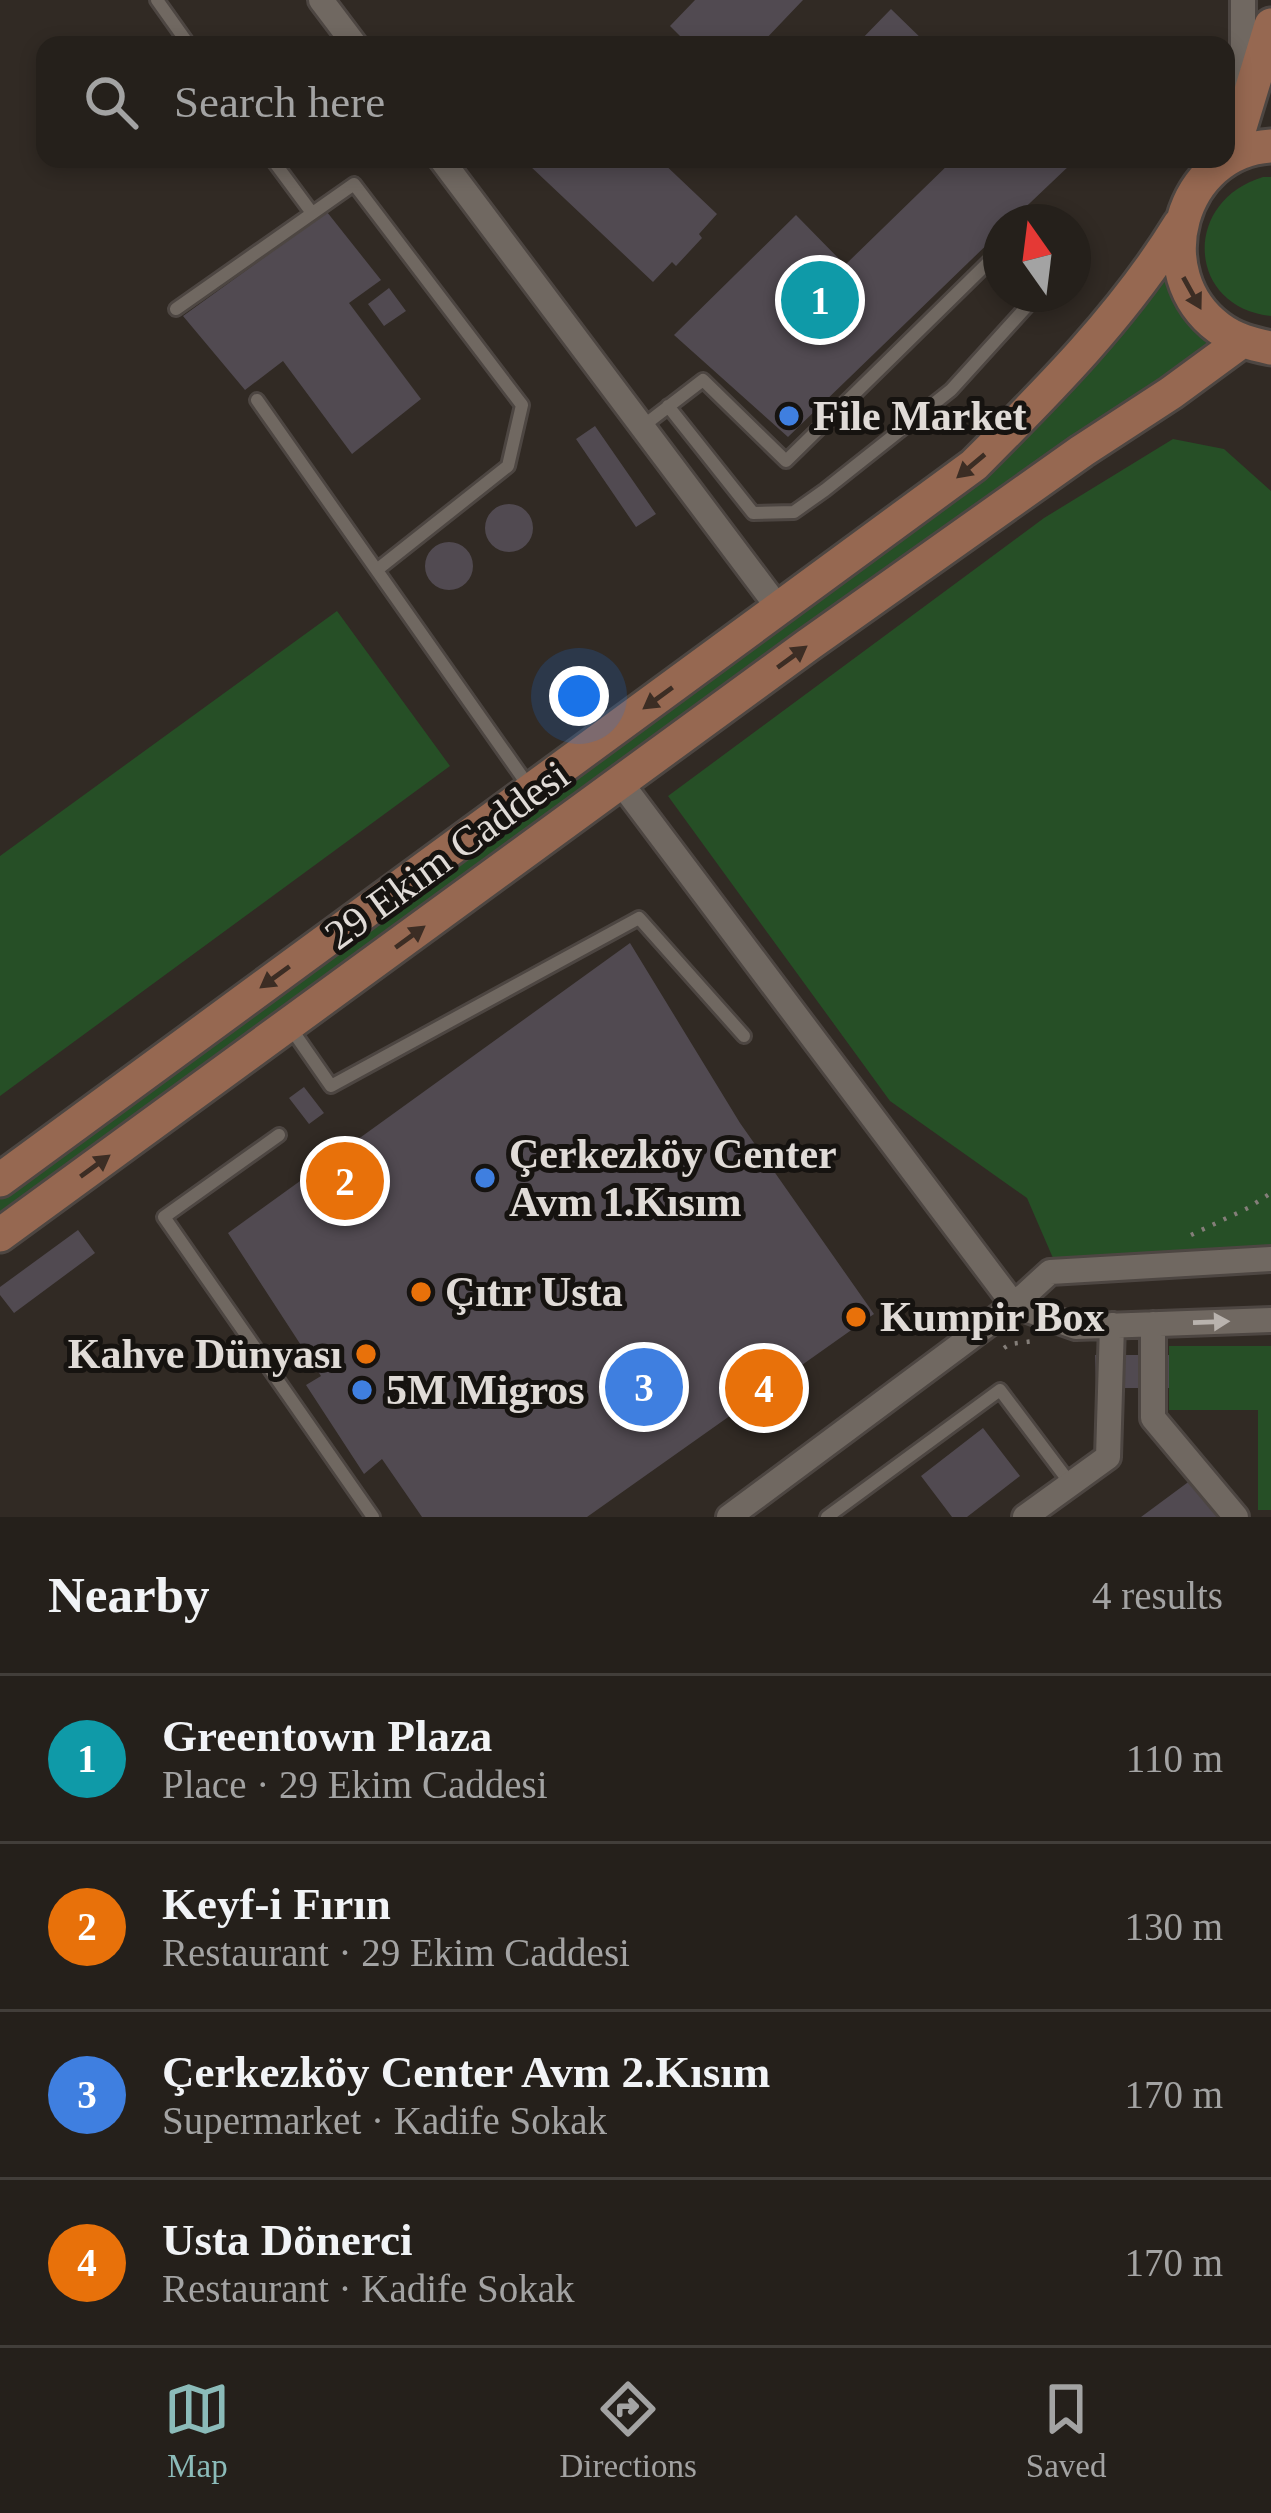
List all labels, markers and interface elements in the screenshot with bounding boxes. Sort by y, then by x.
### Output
search box [36,36,1235,168]
icon: search [78,69,144,135]
text: Search here [174,77,385,127]
north arrow [983,204,1091,312]
pin: 1 [781,255,859,345]
one-way arrow [1181,276,1202,311]
place label: File Market [813,393,1026,439]
marker: File Market [776,403,802,429]
one-way arrow [956,452,986,478]
one-way arrow [777,645,808,669]
your location [549,666,609,726]
one-way arrow [642,686,674,709]
street label: 29 Ekim Caddesi [316,751,578,959]
one-way arrow [394,926,426,950]
one-way arrow [259,965,291,989]
place label: Çerkezköy Center Avm 1.Kısım [509,1131,837,1225]
pin: 2 [306,1136,384,1226]
one-way arrow [79,1155,111,1179]
marker: Çerkezköy Center Avm 1.Kısım [472,1165,498,1191]
place label: Çıtır Usta [445,1269,623,1315]
marker: Çıtır Usta [408,1279,434,1305]
place label: Kumpir Box [880,1294,1104,1340]
marker: Kumpir Box [843,1304,869,1330]
one-way arrow [1193,1312,1231,1331]
place label: Kahve Dünyası [68,1331,342,1377]
marker: Kahve Dünyası [353,1341,379,1367]
pin: 3 [605,1342,683,1432]
pin: 4 [725,1343,803,1433]
place label: 5M Migros [386,1367,585,1413]
marker: 5M Migros [349,1377,375,1403]
text: Nearby [48,1567,209,1623]
text: 4 results [1092,1574,1223,1617]
text: Greentown Plaza [162,1711,492,1761]
text: 1 [77,1737,97,1780]
text: 110 m [1126,1737,1223,1780]
text: Place · 29 Ekim Caddesi [162,1763,548,1806]
text: Keyf-i Fırın [162,1879,391,1929]
text: 2 [77,1905,97,1948]
text: 130 m [1124,1905,1223,1948]
text: Restaurant · 29 Ekim Caddesi [162,1931,630,1974]
text: Çerkezköy Center Avm 2.Kısım [162,2047,770,2097]
text: 3 [77,2073,97,2116]
text: 170 m [1124,2073,1223,2116]
text: Supermarket · Kadife Sokak [162,2099,607,2142]
text: Usta Dönerci [162,2215,412,2265]
text: 4 [77,2241,97,2284]
text: 170 m [1124,2241,1223,2284]
text: Restaurant · Kadife Sokak [162,2267,575,2310]
tab: Map [164,2376,230,2485]
tab: Directions [559,2376,697,2485]
tab: Saved [1026,2376,1107,2485]

